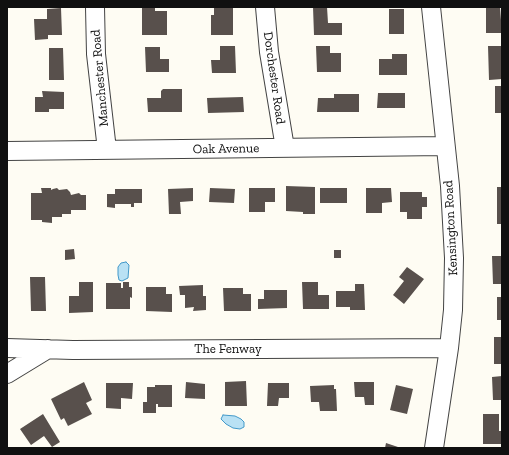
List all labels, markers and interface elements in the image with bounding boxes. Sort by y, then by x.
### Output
street label: Manchester Road [88,29,112,127]
street label: Dorchester Road [260,31,288,125]
street label: Oak Avenue [193,141,259,157]
street label: Kensington Road [441,180,461,276]
street label: The Fenway [194,341,262,357]

